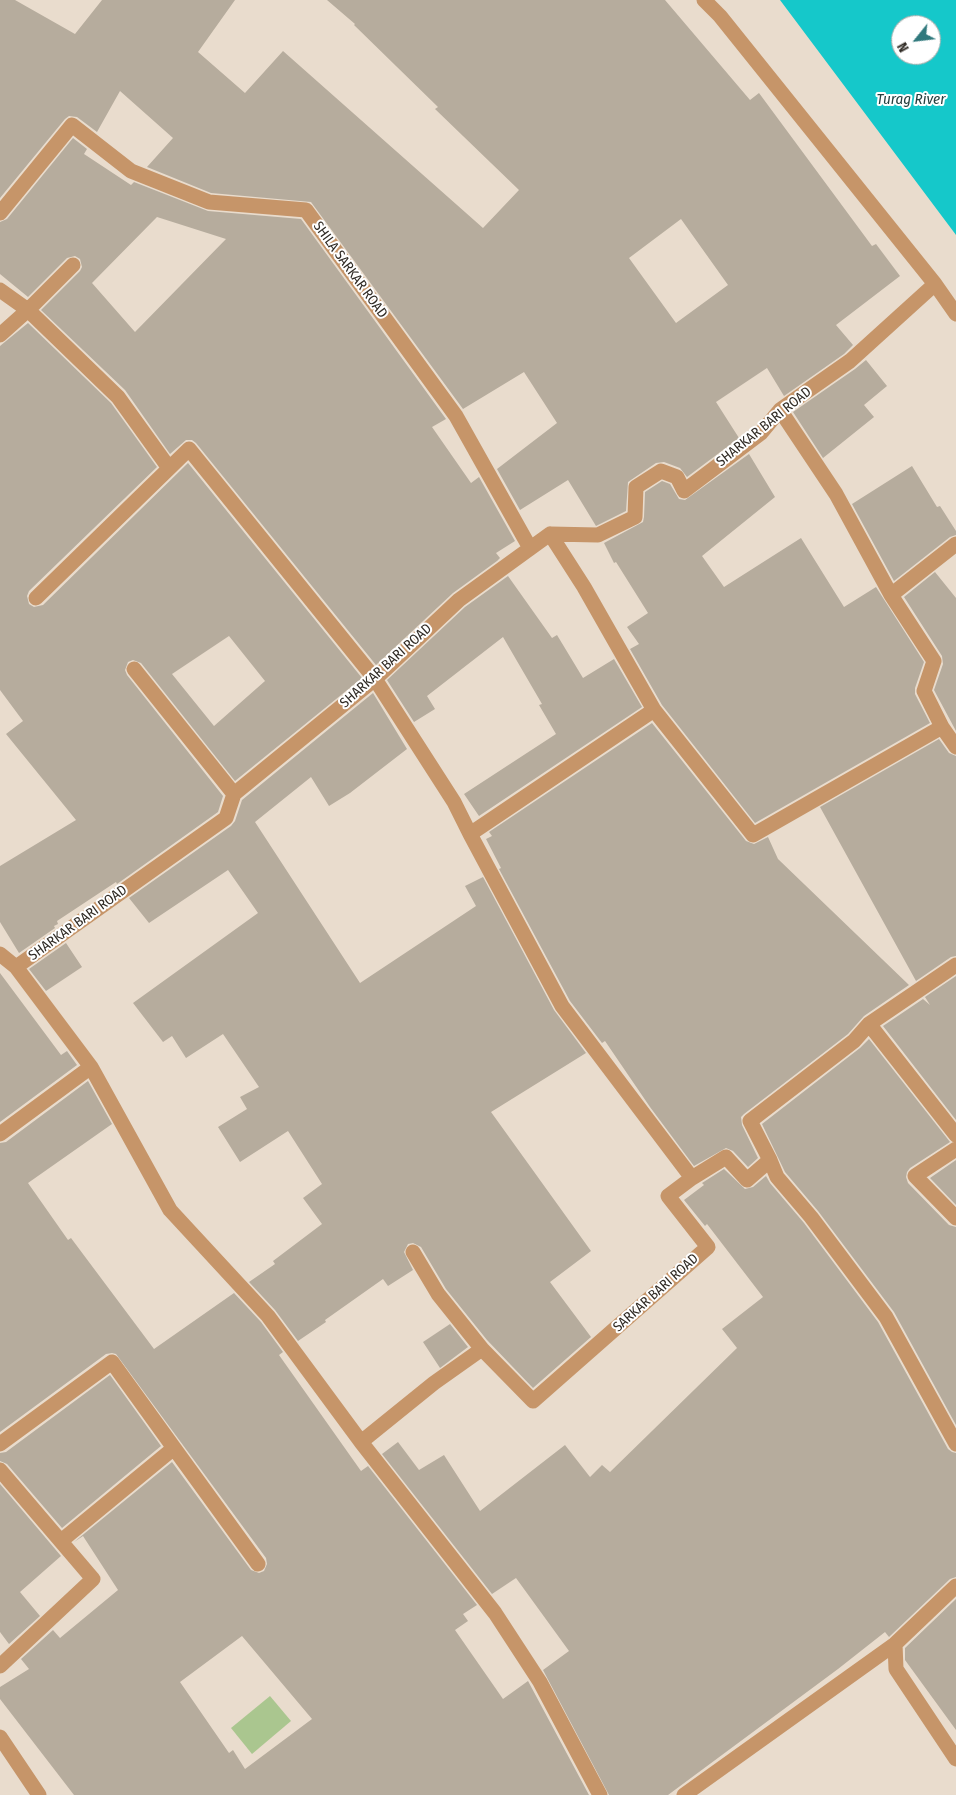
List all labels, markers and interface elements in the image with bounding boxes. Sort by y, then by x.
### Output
north arrow [891,15,941,65]
text: N [894,39,913,55]
water label: Turag River [877,91,945,109]
street label: SHILA SARKAR ROAD [309,218,391,322]
street label: SHARKAR BARI ROAD [713,384,815,470]
street label: SHARKAR BARI ROAD [337,621,435,711]
street label: SHARKAR BARI ROAD [26,882,130,964]
street label: SARKAR BARI ROAD [610,1250,702,1336]

